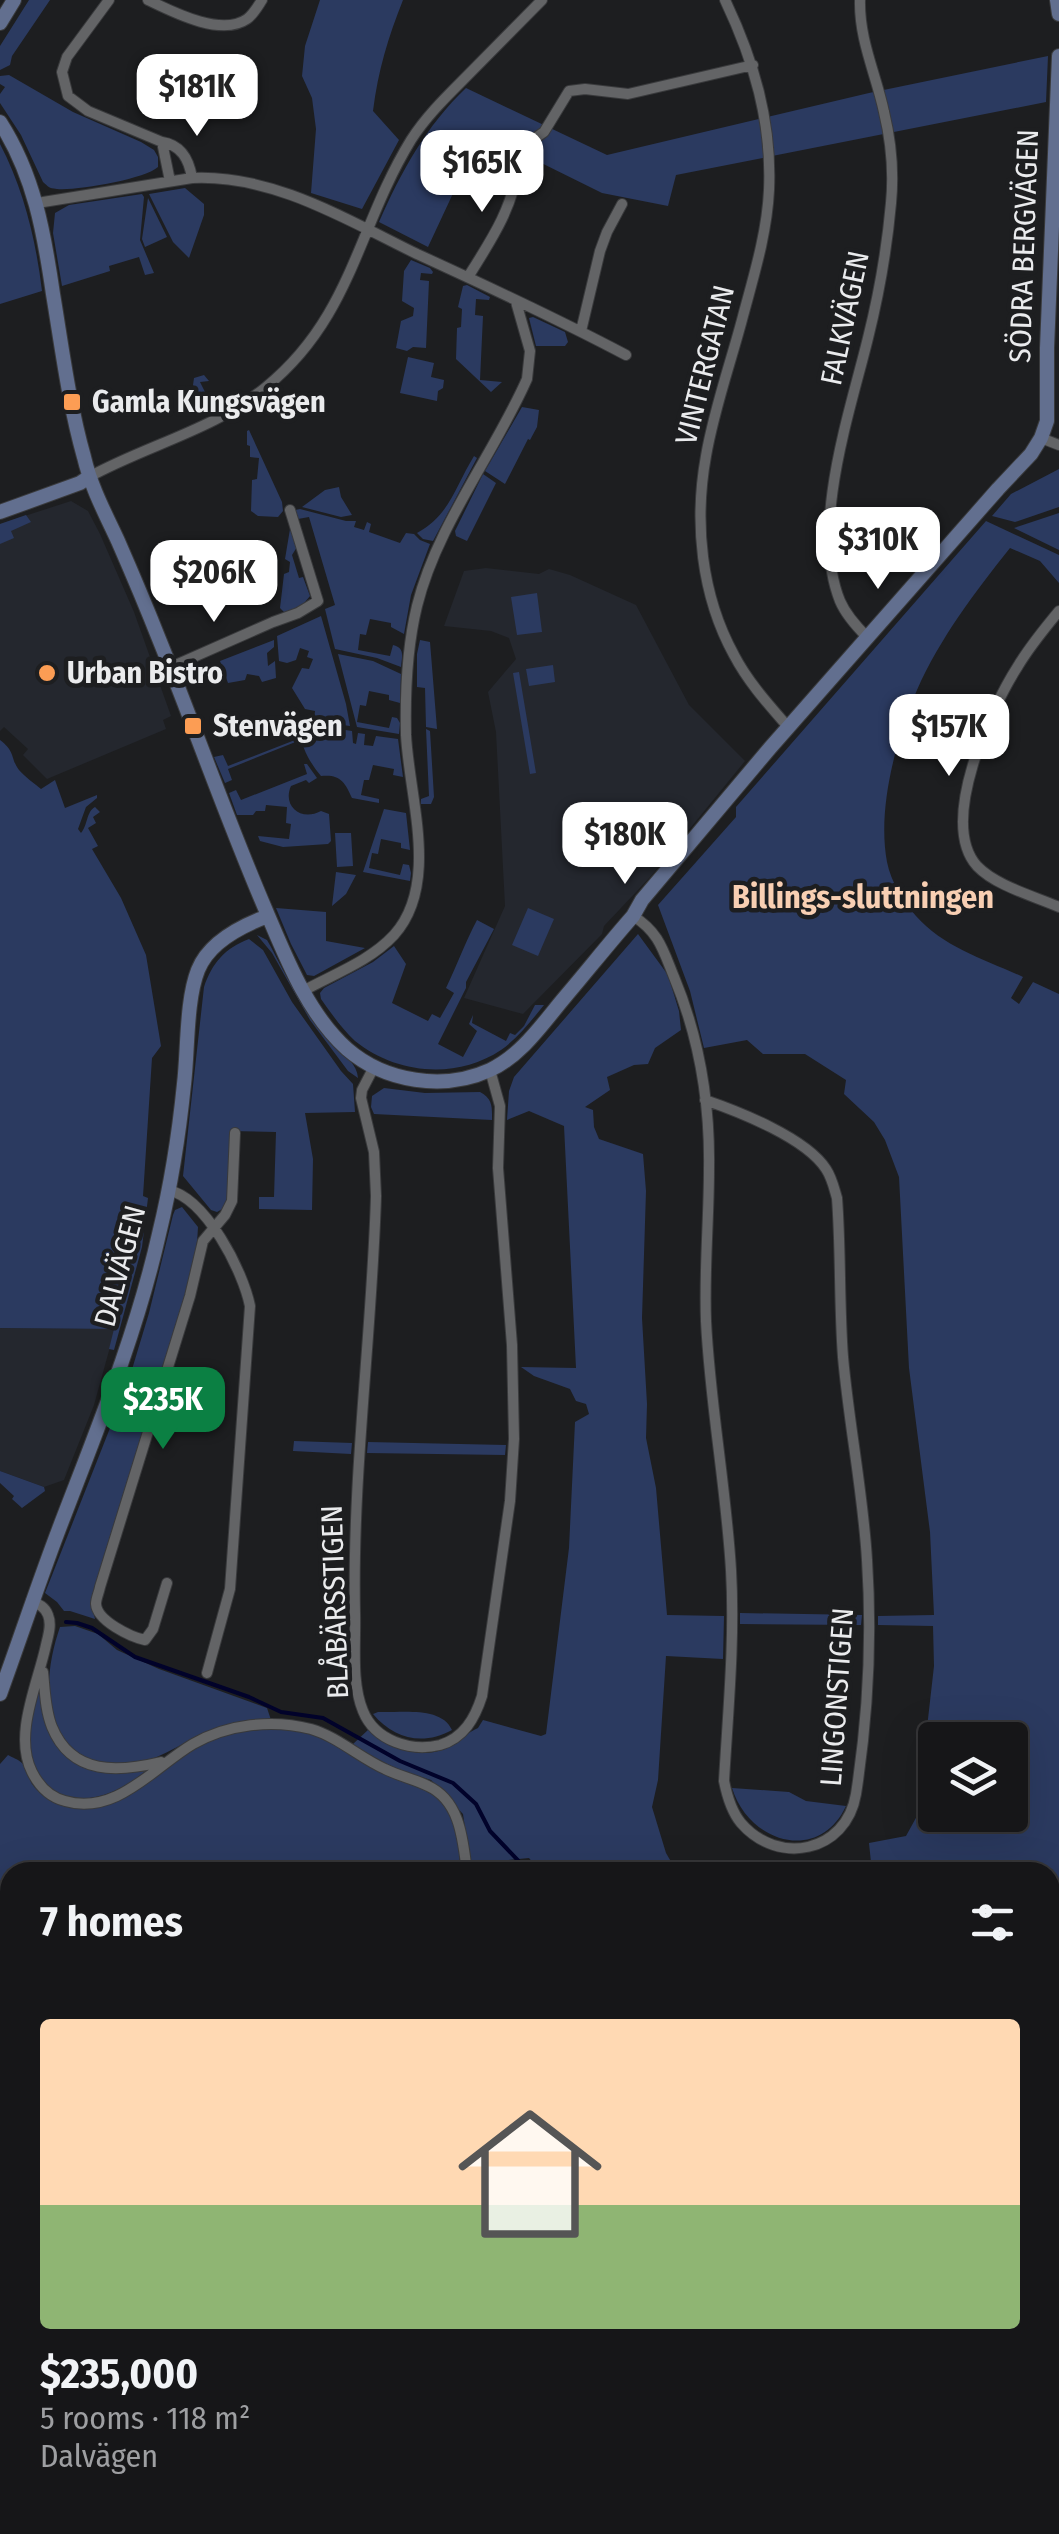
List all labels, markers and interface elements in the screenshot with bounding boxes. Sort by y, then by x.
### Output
pin: $181K [127,54,267,139]
text: $181K [159,67,235,105]
street label: SÖDRA BERGVÄGEN [1002,128,1046,364]
pin: $165K [412,130,552,215]
text: $165K [442,143,522,181]
street label: FALKVÄGEN [813,248,877,388]
street label: VINTERGATAN [668,281,742,449]
place label: Gamla Kungsvägen [92,384,326,420]
marker: Gamla Kungsvägen [61,391,83,413]
pin: $310K [808,507,948,592]
text: $310K [838,520,918,558]
pin: $206K [144,540,284,625]
text: $206K [172,553,256,591]
place label: Urban Bistro [67,655,223,691]
marker: Urban Bistro [36,662,58,684]
pin: $157K [879,694,1019,779]
text: $157K [911,707,987,745]
place label: Stenvägen [213,708,343,744]
marker: Stenvägen [182,715,204,737]
pin: $180K [555,802,695,887]
text: $180K [584,815,666,853]
district label: Billings-sluttningen [732,878,994,916]
street label: DALVÄGEN [87,1202,153,1330]
pin: $235K [93,1367,233,1452]
text: $235K [123,1380,203,1418]
street label: BLÅBÄRSSTIGEN [313,1505,356,1699]
street label: LINGONSTIGEN [813,1606,861,1788]
map controls [918,1722,1028,1832]
button: layers [918,1722,1028,1832]
icon: filters [965,1895,1020,1950]
text: 7 homes [40,1897,183,1947]
icon: home [440,2084,620,2264]
text: $235,000 [40,2349,198,2399]
text: 5 rooms · 118 m² [40,2399,250,2437]
text: Dalvägen [40,2437,158,2475]

